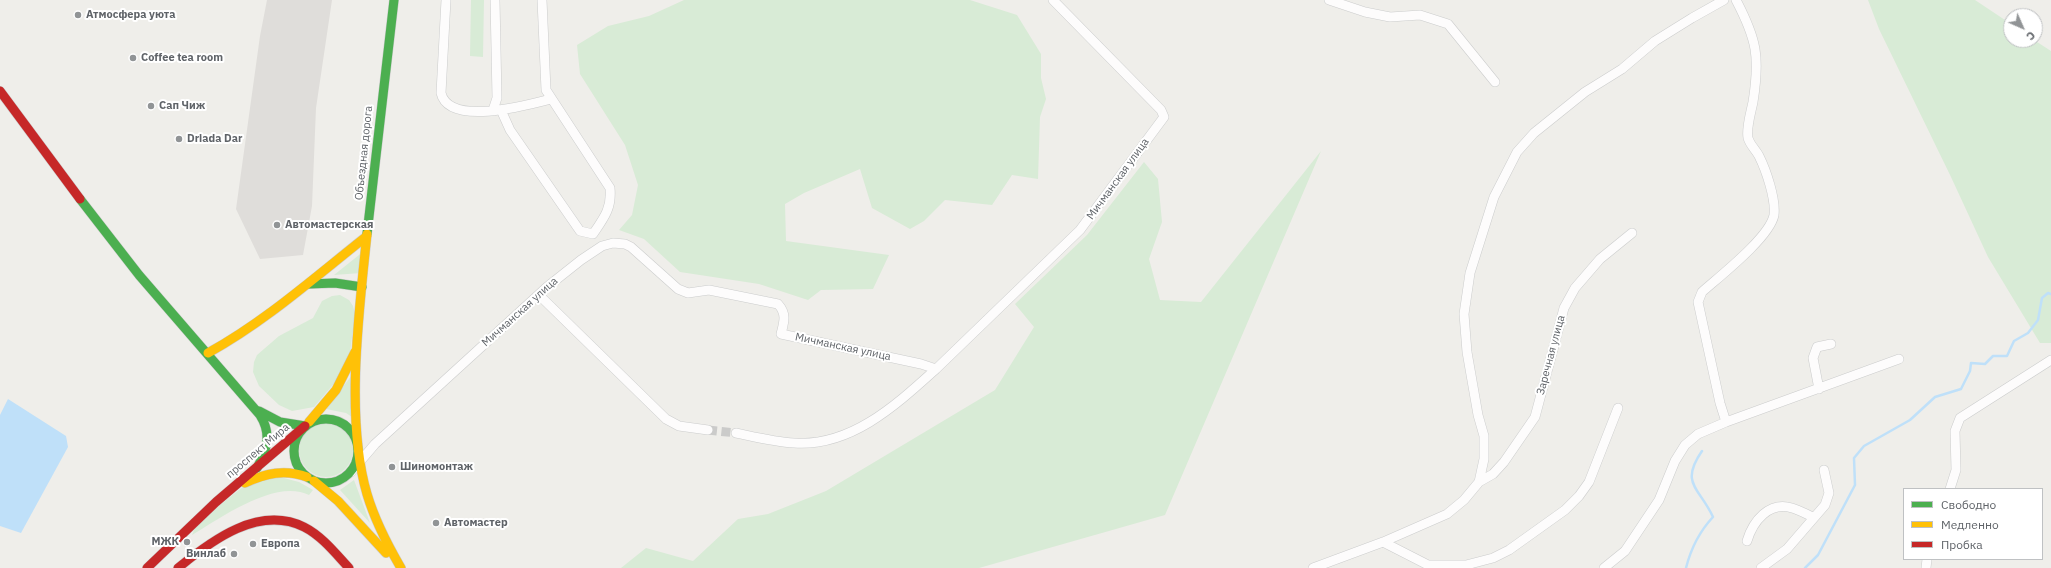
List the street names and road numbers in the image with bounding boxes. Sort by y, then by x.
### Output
street label: Объездная дорога [352,105,376,201]
street label: Мичманская улица [1084,136,1152,222]
street label: Мичманская улица [479,274,561,350]
street label: Заречная улица [1534,314,1568,396]
street label: Мичманская улица [794,330,892,364]
street label: проспект Мира [224,421,292,481]

